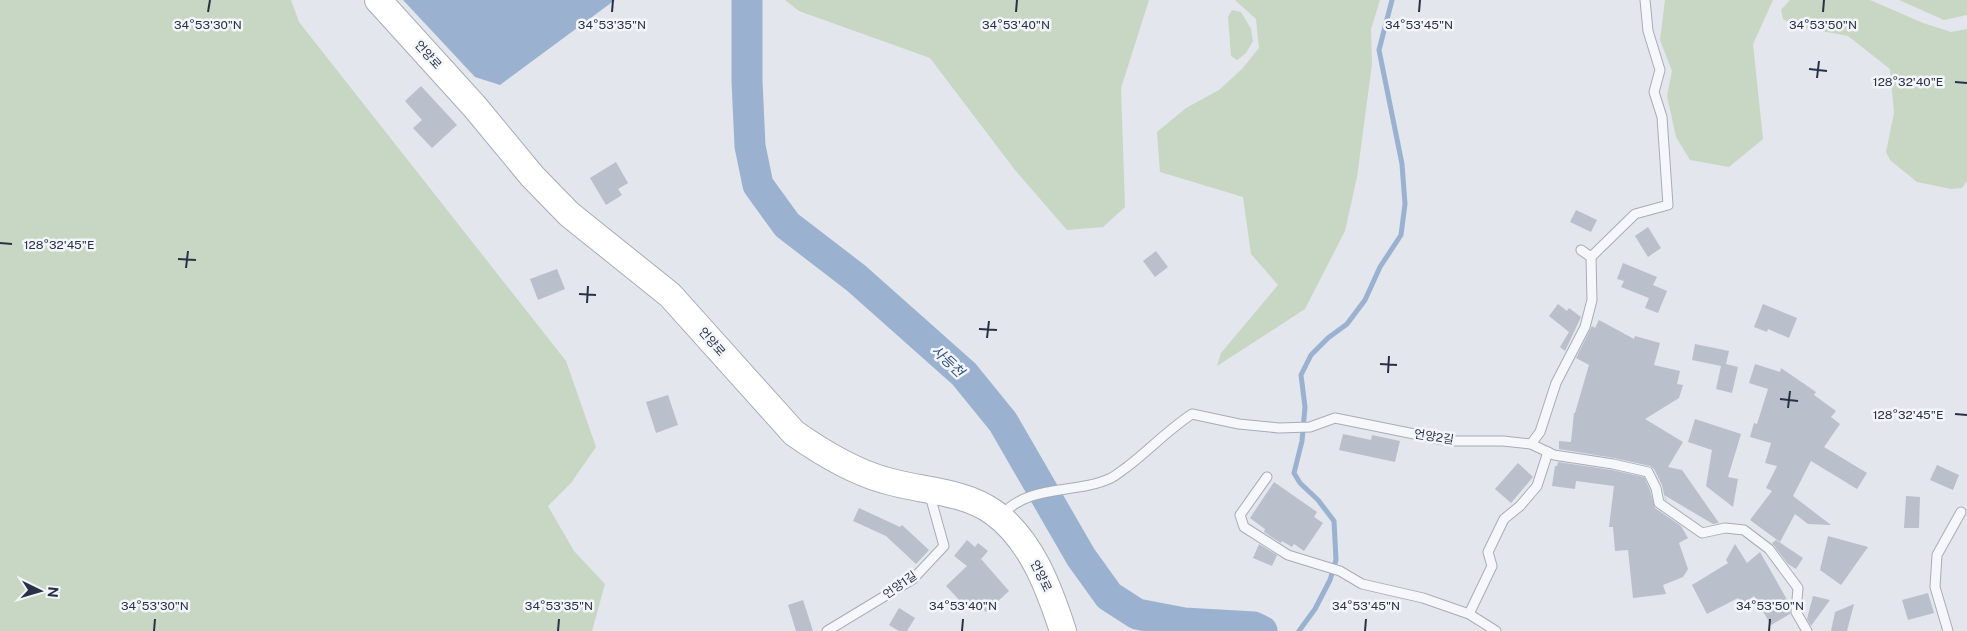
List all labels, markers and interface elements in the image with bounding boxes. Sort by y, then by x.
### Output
text: 34°53'30"N [174,18,242,32]
text: 34°53'35"N [578,18,646,32]
text: 34°53'40"N [982,18,1050,32]
text: 34°53'45"N [1385,18,1453,32]
text: 34°53'50"N [1789,18,1857,32]
street label: 언양로 [412,38,444,72]
text: 128°32'40"E [1873,75,1943,89]
text: 128°32'45"E [24,238,94,252]
street label: 언양로 [696,325,728,359]
water label: 사등천 [928,342,968,381]
text: 128°32'45"E [1873,408,1943,422]
street label: 언양2길 [1413,427,1455,447]
street label: 언양로 [1027,558,1055,594]
north arrow [15,566,65,616]
street label: 언양1길 [880,568,920,602]
text: N [45,586,61,598]
text: 34°53'30"N [121,599,189,613]
text: 34°53'35"N [525,599,593,613]
text: 34°53'40"N [929,599,997,613]
text: 34°53'45"N [1332,599,1400,613]
text: 34°53'50"N [1736,599,1804,613]

